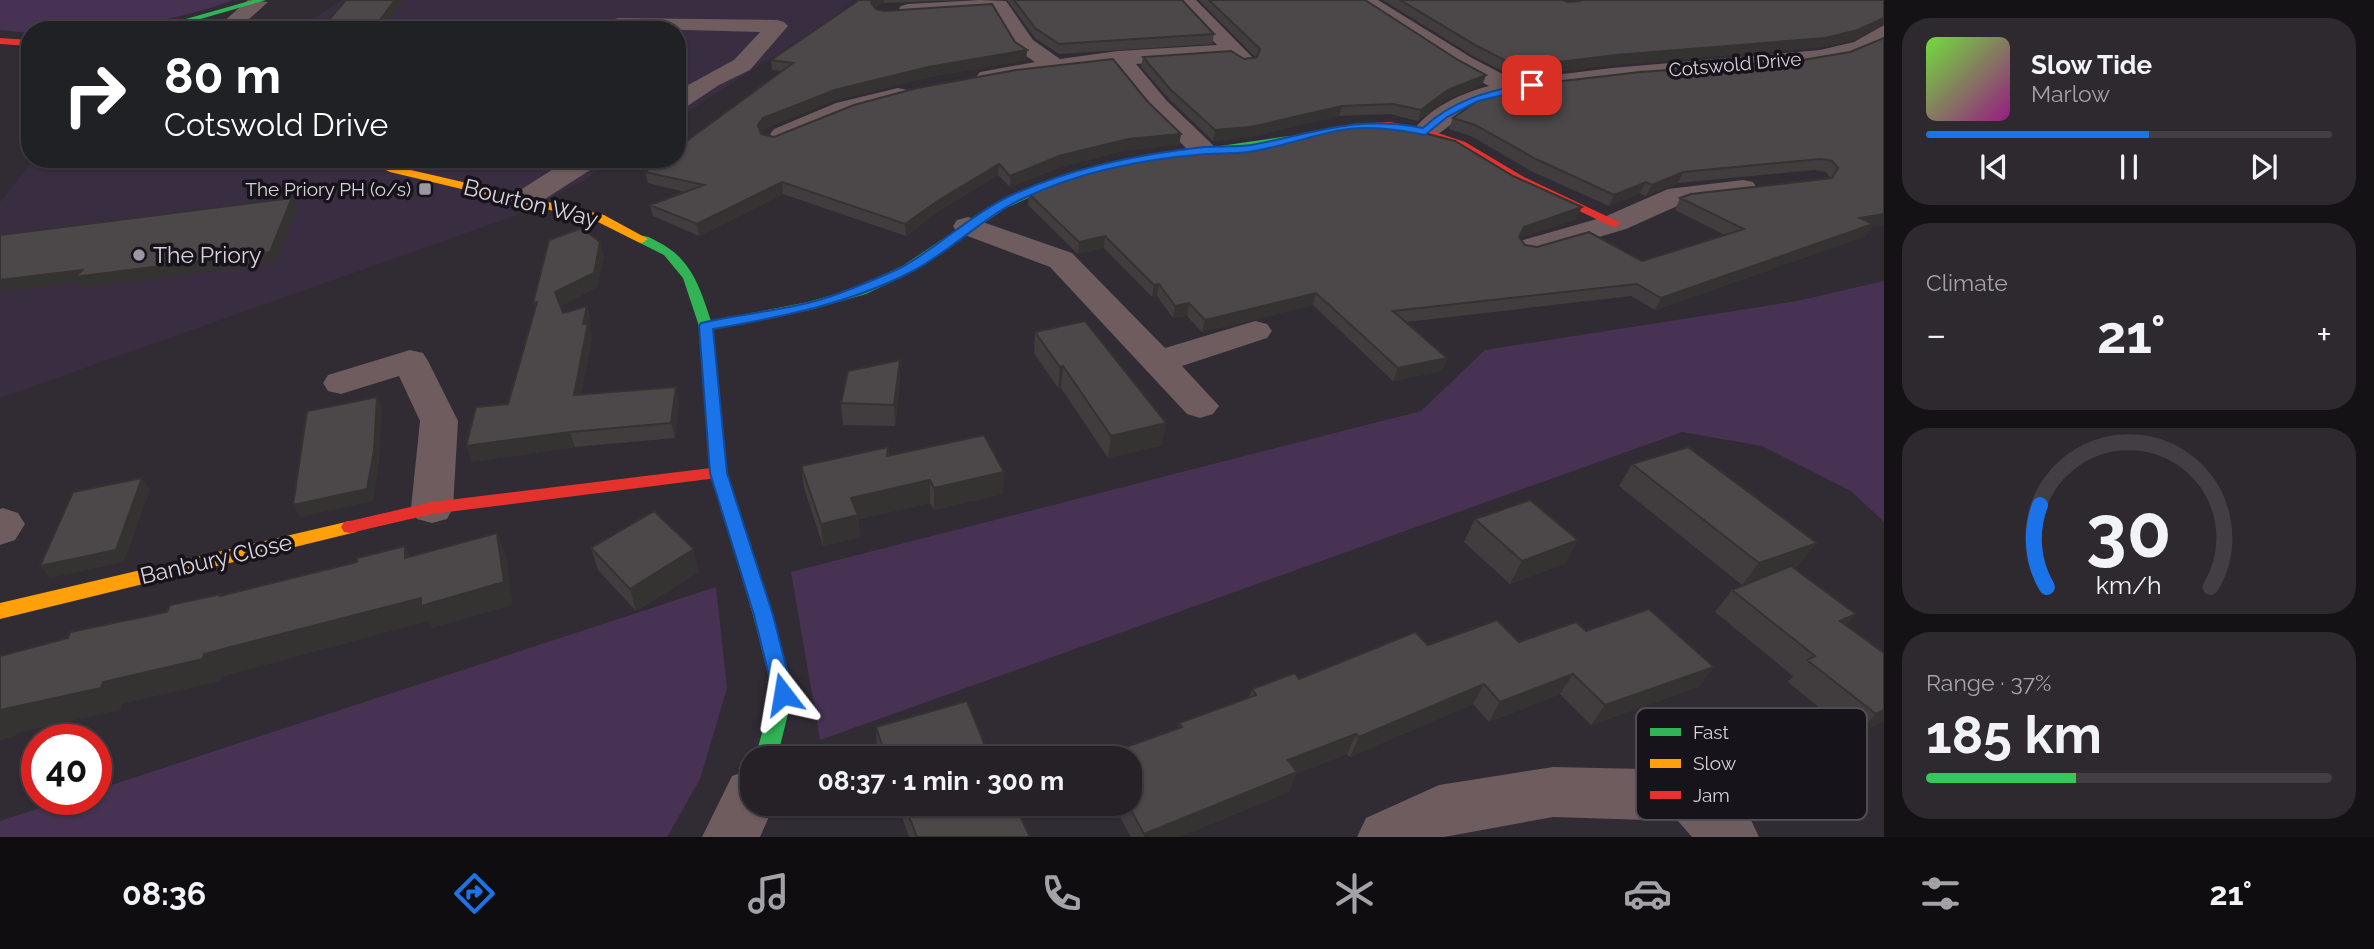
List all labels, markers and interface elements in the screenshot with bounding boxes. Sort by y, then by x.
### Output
text: 80 m [164,47,281,104]
street label: Cotswold Drive [1668,47,1802,81]
icon: right [49,49,140,140]
text: Slow Tide [2031,50,2152,80]
pin [1502,55,1562,115]
icon: arrive [1513,66,1551,104]
text: Marlow [2031,80,2110,107]
text: Cotswold Drive [164,106,388,143]
icon: previous [1975,148,2013,186]
icon: pause [2110,148,2148,186]
icon: next [2245,148,2283,186]
street label: Bourton Way [461,173,601,232]
place label: The Priory PH (o/s) [245,178,411,200]
marker: The Priory PH (o/s) [417,181,433,197]
place label: The Priory [153,241,261,268]
marker: The Priory [131,247,147,263]
text: Climate [1926,269,2008,296]
text: 21° [2097,304,2166,365]
text: − [1926,312,1946,357]
text: + [2316,312,2332,357]
text: 30 [2086,489,2172,574]
street label: Banbury Close [137,528,295,589]
text: km/h [2096,570,2162,600]
position arrow [746,657,820,731]
text: Range · 37% [1926,669,2051,696]
text: 185 km [1926,704,2102,765]
legend [1636,708,1867,820]
text: Fast [1693,721,1729,743]
speed limit sign: 40 [21,724,112,815]
text: Slow [1693,752,1737,774]
text: 08:37 · 1 min · 300 m [818,766,1064,796]
text: Jam [1693,784,1730,806]
icon: directions [450,869,499,918]
icon: music [744,869,793,918]
icon: phone [1037,869,1086,918]
icon: climate [1330,869,1379,918]
icon: car [1623,869,1672,918]
icon: filters [1916,869,1965,918]
text: 08:36 [122,875,206,912]
text: 21° [2210,875,2252,912]

